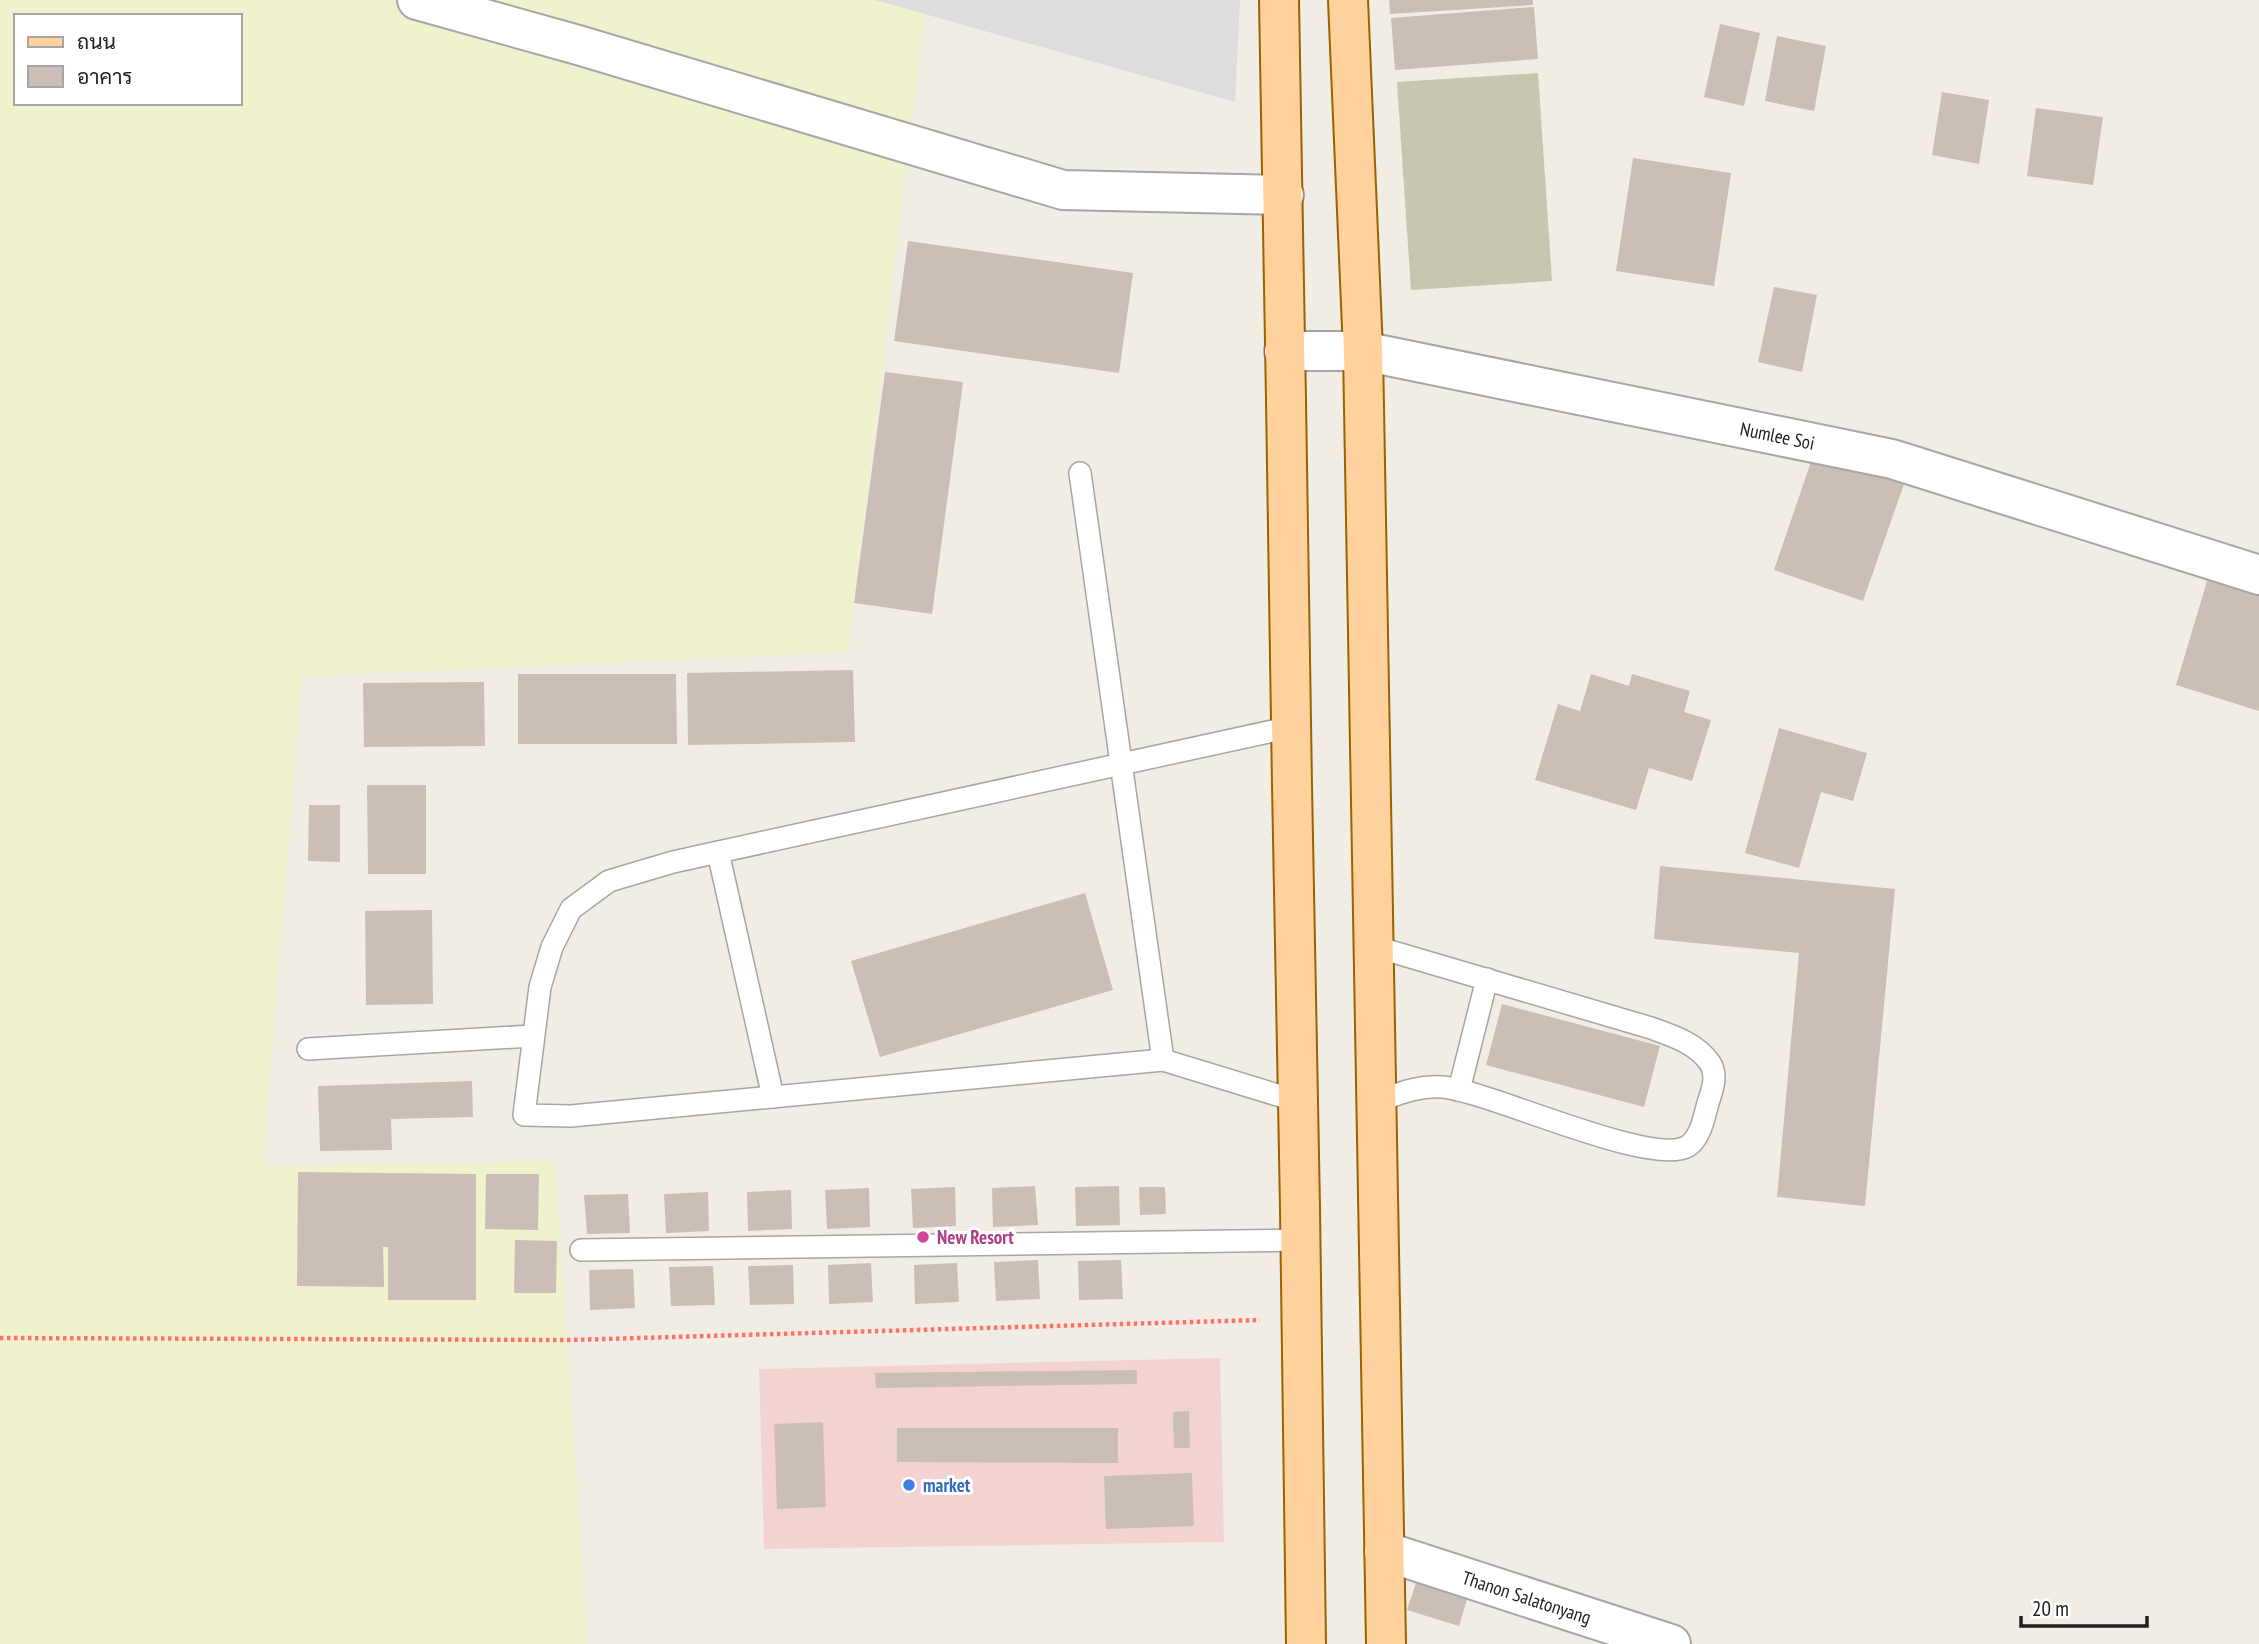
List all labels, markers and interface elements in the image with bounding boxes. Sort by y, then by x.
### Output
legend [14,14,242,105]
text: ถนน [77,28,116,55]
text: อาคาร [77,63,133,90]
street label: Numlee Soi [1738,416,1817,455]
place label: New Resort [937,1225,1014,1249]
marker: New Resort [915,1229,931,1245]
place label: market [923,1473,971,1497]
marker: market [901,1477,917,1493]
street label: Thanon Salatonyang [1459,1565,1594,1629]
scale bar [2021,1584,2147,1628]
text: 20 m [2032,1595,2069,1622]

